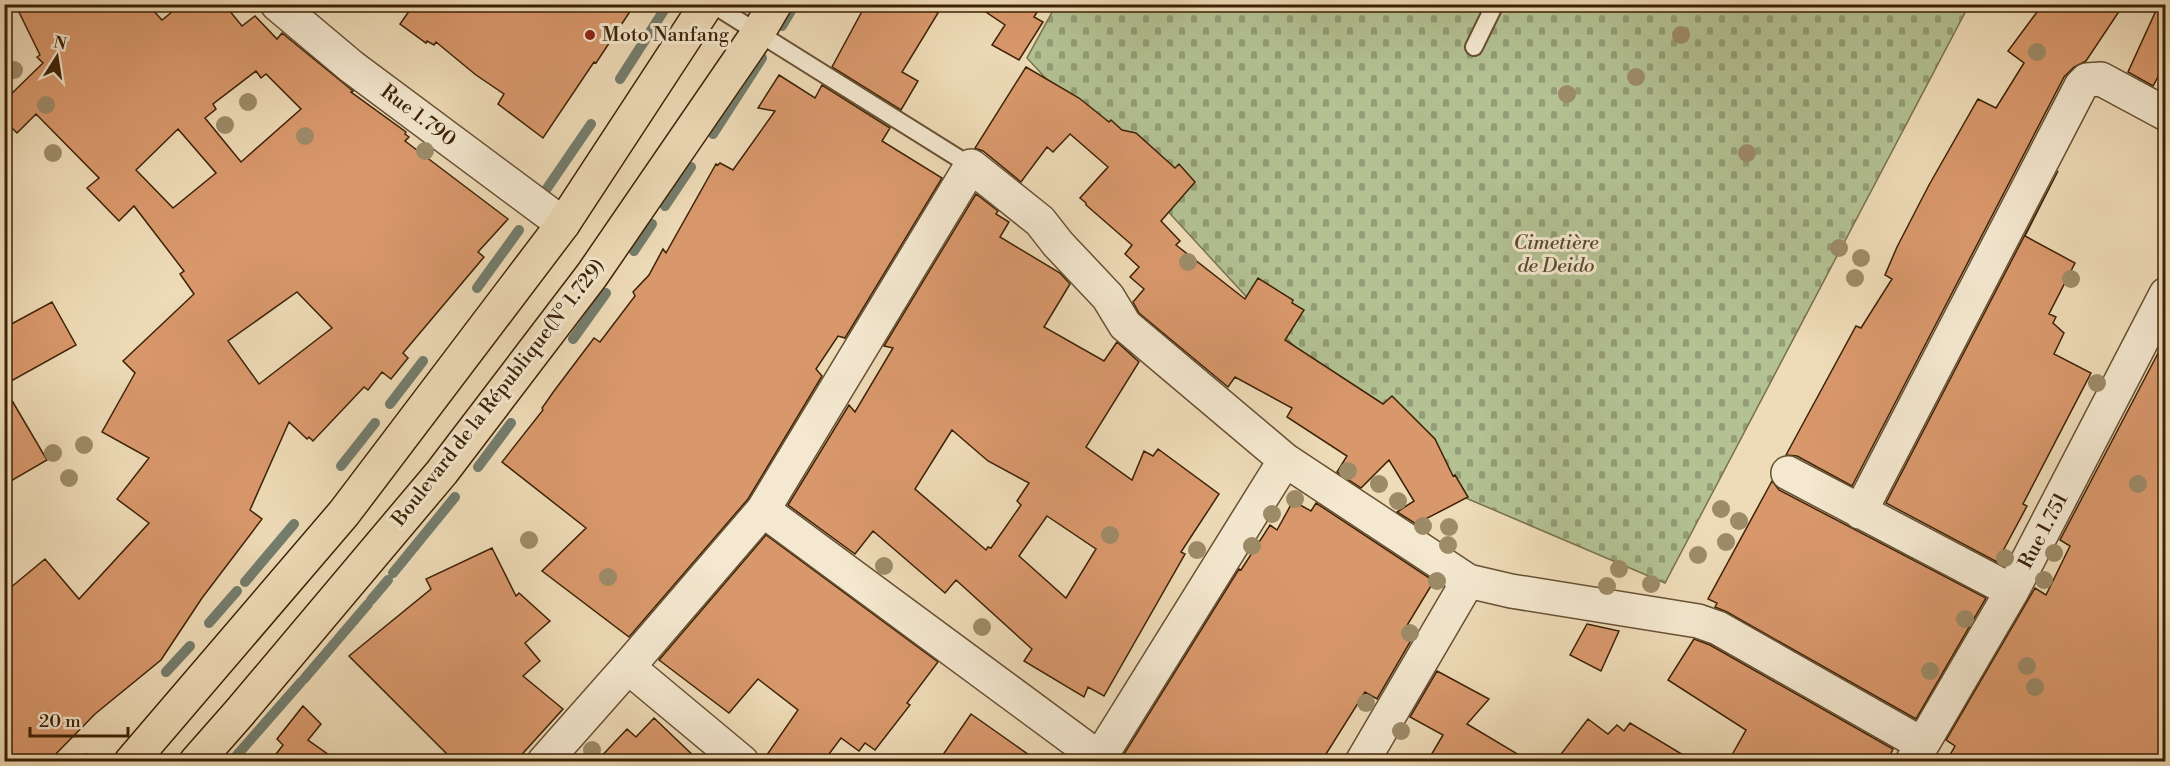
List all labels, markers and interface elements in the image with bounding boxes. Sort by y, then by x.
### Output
place label: Moto Nanfang [602,23,730,48]
north arrow [27,27,87,87]
marker: Moto Nanfang [583,28,597,42]
text: N [52,32,69,54]
street label: Rue 1.790 [375,80,461,152]
park label: Cimetière de Deido [1513,231,1599,279]
street label: Boulevard de la République(N° 1.729) [386,254,611,532]
street label: Rue 1.751 [2014,489,2075,573]
scale bar [30,700,128,738]
text: 20 m [39,710,81,733]

